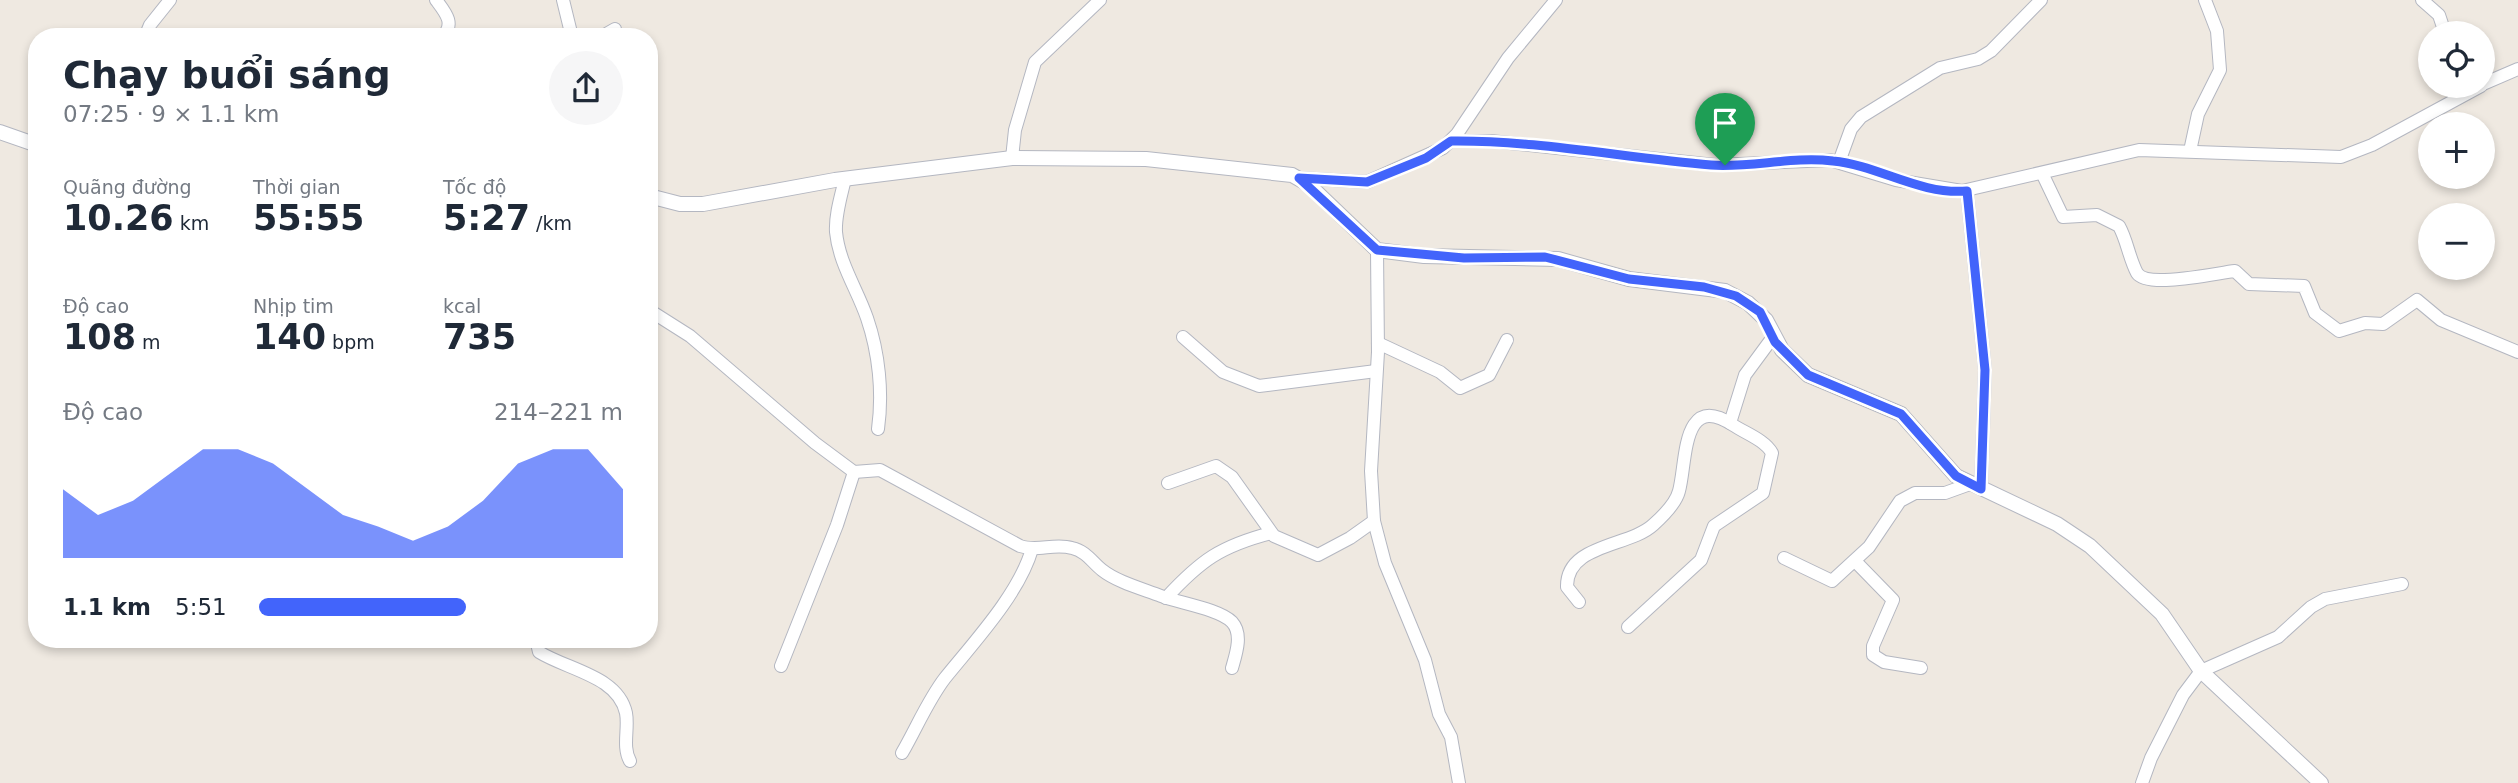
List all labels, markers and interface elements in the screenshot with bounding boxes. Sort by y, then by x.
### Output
map controls [2418,21,2495,280]
button: locate [2418,21,2495,98]
button: share [549,51,623,125]
text: Chạy buổi sáng [63,53,391,97]
pin [1695,93,1755,165]
text: 07:25 · 9 × 1.1 km [63,101,279,127]
icon: arrive [1706,104,1744,142]
button: + [2418,112,2495,189]
text: Quãng đường [63,176,192,198]
text: Thời gian [253,176,341,198]
text: Tốc độ [443,176,506,198]
text: 10.26 [63,198,174,238]
text: 55:55 [253,198,364,238]
text: 5:27 [443,198,530,238]
button: − [2418,203,2495,280]
text: km [174,212,209,234]
text: /km [530,212,572,234]
text: Độ cao [63,295,129,317]
text: Nhịp tim [253,295,334,317]
text: kcal [443,295,481,317]
text: 108 [63,317,136,357]
text: 140 [253,317,326,357]
text: 735 [443,317,516,357]
text: m [136,331,161,353]
text: bpm [326,331,375,353]
text: Độ cao [63,399,143,425]
text: 214–221 m [494,399,623,425]
text: 1.1 km [63,594,151,620]
text: 5:51 [175,594,227,620]

